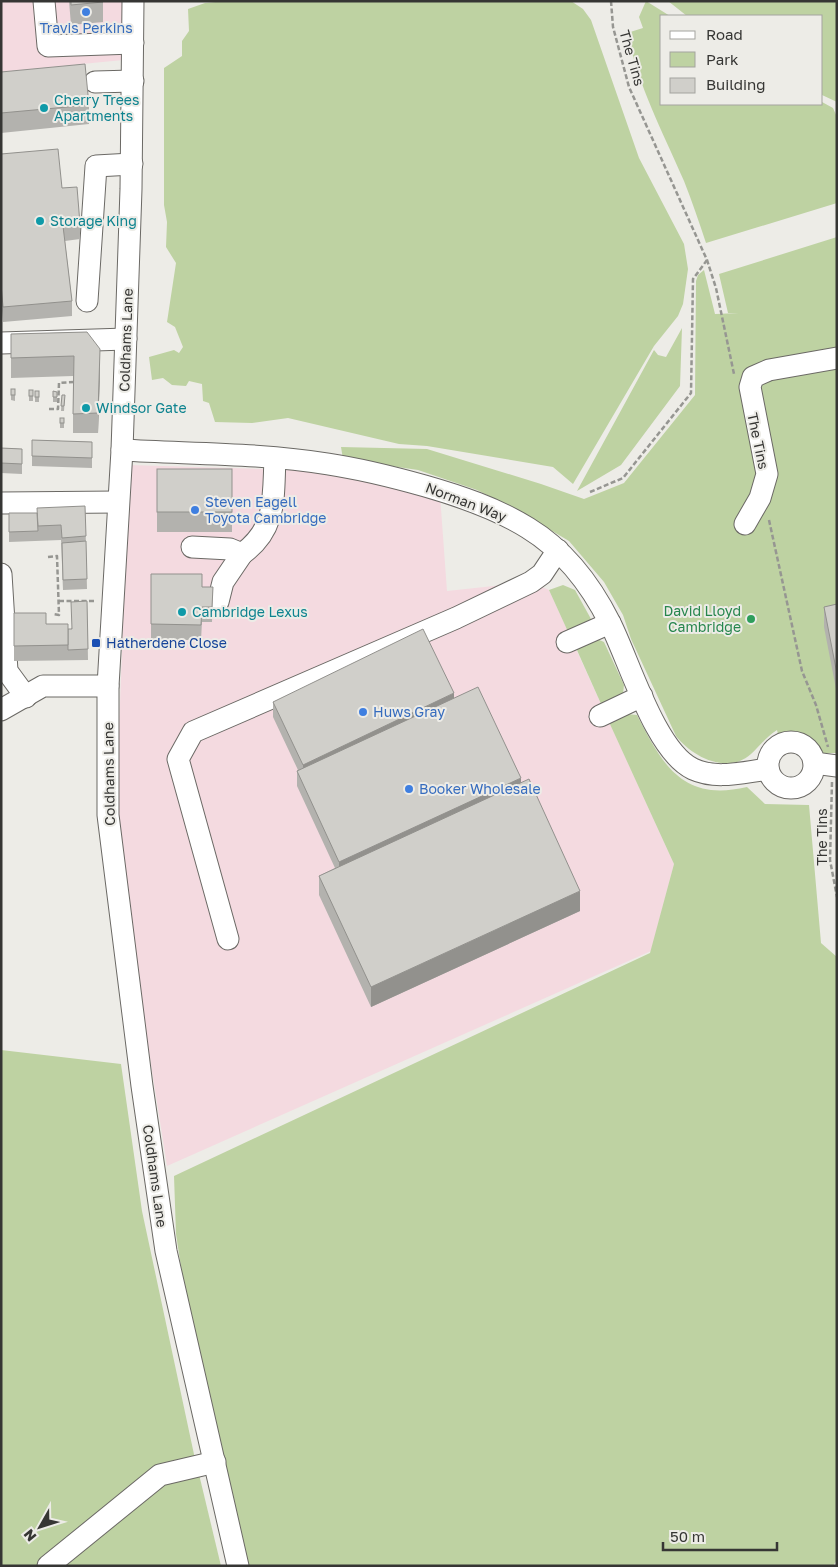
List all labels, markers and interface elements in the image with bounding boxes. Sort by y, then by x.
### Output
marker: Travis Perkins [80,6,92,18]
legend [660,15,823,105]
place label: Travis Perkins [39,19,133,36]
text: Road [706,25,743,43]
street label: The Tins [616,28,649,88]
text: Park [706,50,739,68]
text: Building [706,75,766,93]
place label: Cherry Trees Apartments [54,91,139,124]
marker: Cherry Trees Apartments [38,102,50,114]
place label: Storage King [50,212,137,229]
marker: Storage King [34,215,46,227]
street label: Coldhams Lane [115,288,136,392]
place label: Windsor Gate [96,399,187,416]
marker: Windsor Gate [80,402,92,414]
street label: The Tins [744,411,773,471]
street label: Norman Way [423,478,509,525]
place label: Steven Eagell Toyota Cambridge [205,493,327,526]
marker: Steven Eagell Toyota Cambridge [189,504,201,516]
place label: David Lloyd Cambridge [663,602,741,635]
place label: Cambridge Lexus [192,603,308,620]
marker: Cambridge Lexus [176,606,188,618]
marker: David Lloyd Cambridge [745,613,757,625]
place label: Hatherdene Close [106,634,227,651]
marker: Hatherdene Close [90,637,102,649]
place label: Huws Gray [373,703,445,720]
marker: Huws Gray [357,706,369,718]
street label: Coldhams Lane [99,722,118,826]
place label: Booker Wholesale [419,780,541,797]
marker: Booker Wholesale [403,783,415,795]
street label: The Tins [813,808,830,866]
street label: Coldhams Lane [140,1124,171,1228]
north arrow [15,1502,65,1552]
scale bar [663,1520,777,1552]
text: N [20,1526,39,1545]
text: 50 m [670,1527,705,1545]

